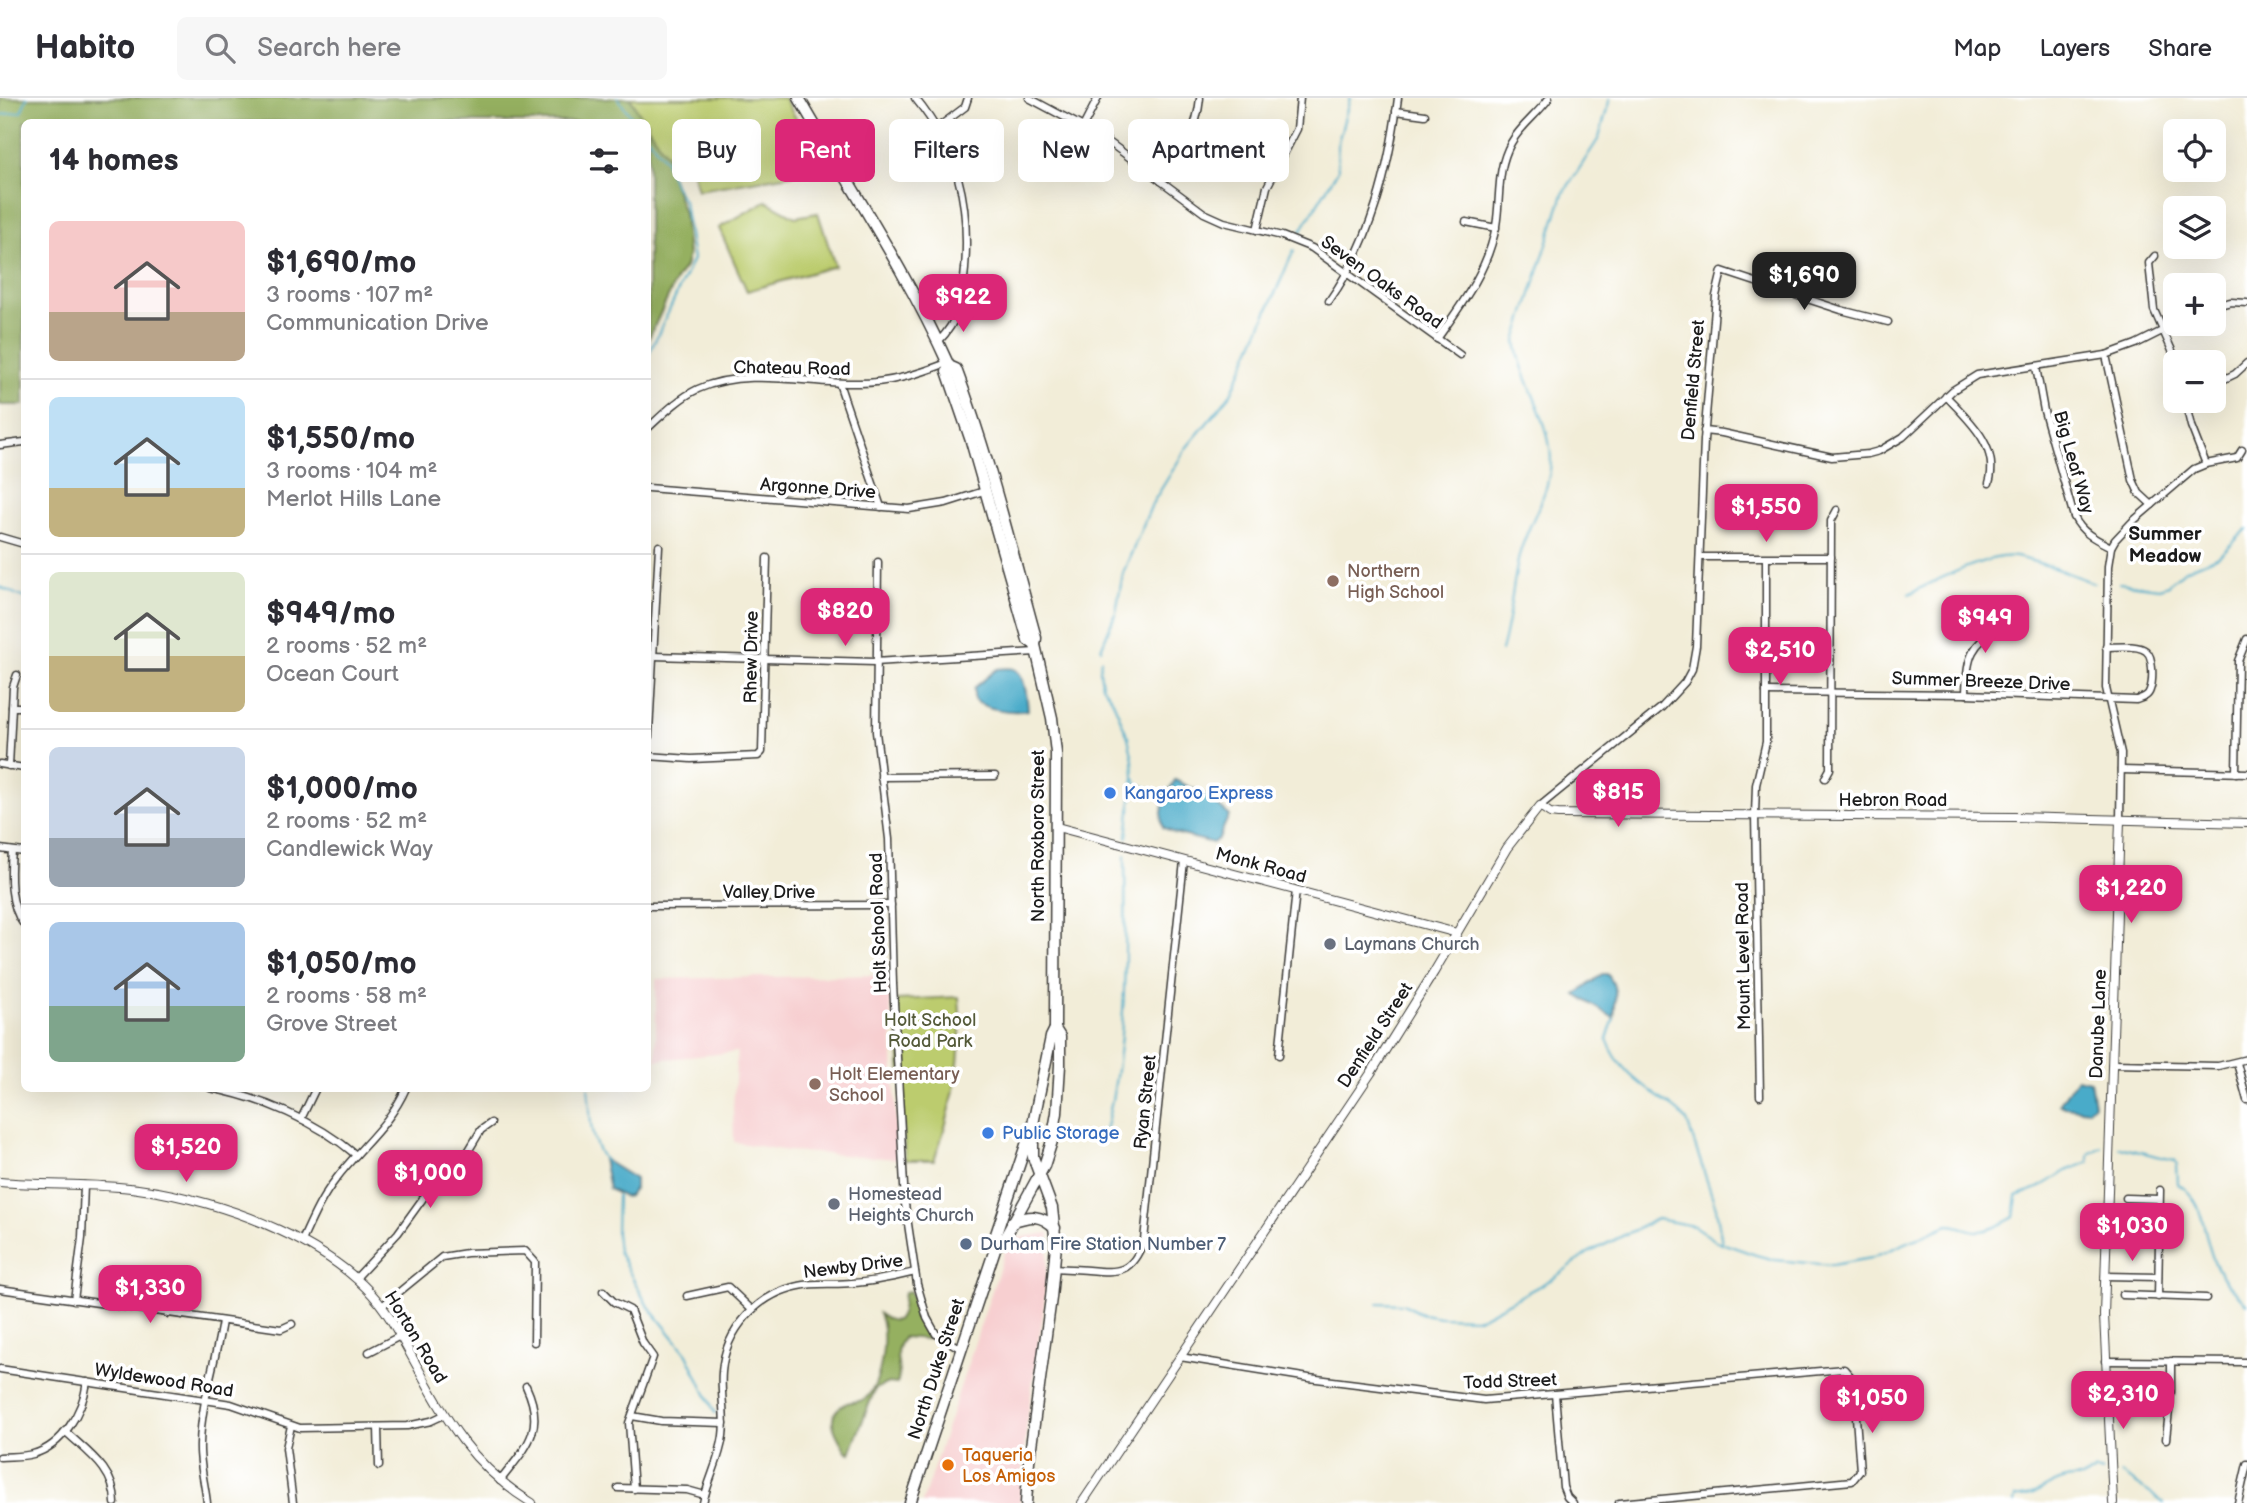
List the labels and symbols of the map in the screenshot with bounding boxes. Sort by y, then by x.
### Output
street label: Seven Oaks Road [1317,231,1447,334]
pin: $1,690 [1747,252,1861,312]
pin: $922 [922,274,1004,334]
street label: Denfield Street [1678,318,1709,441]
street label: Chateau Road [733,357,851,380]
street label: Big Leaf Way [2049,408,2098,517]
street label: Argonne Drive [759,474,877,503]
pin: $1,550 [1709,484,1823,544]
district label: Summer Meadow [2128,523,2202,568]
place label: Northern High School [1347,561,1444,603]
marker: Northern High School [1325,573,1341,589]
pin: $820 [804,588,886,648]
pin: $949 [1944,596,2026,655]
street label: Rhew Drive [740,610,763,704]
pin: $2,510 [1723,628,1837,687]
street label: Summer Breeze Drive [1891,668,2071,695]
street label: North Roxboro Street [1028,749,1049,922]
pin: $815 [1577,770,1659,829]
place label: Kangaroo Express [1124,783,1273,804]
marker: Kangaroo Express [1102,785,1118,801]
street label: Hebron Road [1839,790,1947,811]
street label: Monk Road [1213,843,1309,888]
street label: Holt School Road [866,852,891,994]
pin: $1,220 [2074,866,2188,925]
street label: Valley Drive [723,882,816,903]
street label: Mount Level Road [1732,882,1755,1030]
place label: Laymans Church [1344,934,1480,955]
marker: Laymans Church [1322,936,1338,952]
street label: Danube Lane [2086,969,2111,1079]
street label: Denfield Street [1334,978,1418,1092]
park label: Holt School Road Park [884,1010,976,1052]
street label: Ryan Street [1130,1053,1161,1150]
place label: Holt Elementary School [829,1064,960,1106]
marker: Holt Elementary School [807,1076,823,1092]
place label: Public Storage [1002,1123,1120,1144]
pin: $1,520 [129,1124,243,1184]
marker: Public Storage [980,1125,996,1141]
pin: $1,000 [373,1150,487,1210]
place label: Homestead Heights Church [848,1184,974,1226]
marker: Homestead Heights Church [826,1196,842,1212]
pin: $1,030 [2075,1204,2189,1263]
place label: Durham Fire Station Number 7 [980,1234,1226,1255]
marker: Durham Fire Station Number 7 [958,1236,974,1252]
street label: Newby Drive [802,1250,904,1283]
pin: $1,330 [93,1266,207,1325]
street label: Horton Road [380,1287,451,1387]
street label: North Duke Street [904,1296,969,1442]
street label: Wyldewood Road [93,1359,235,1402]
street label: Todd Street [1463,1369,1558,1394]
pin: $2,310 [2066,1372,2180,1431]
pin: $1,050 [1815,1376,1929,1435]
place label: Taqueria Los Amigos [962,1445,1056,1487]
marker: Taqueria Los Amigos [940,1457,956,1473]

